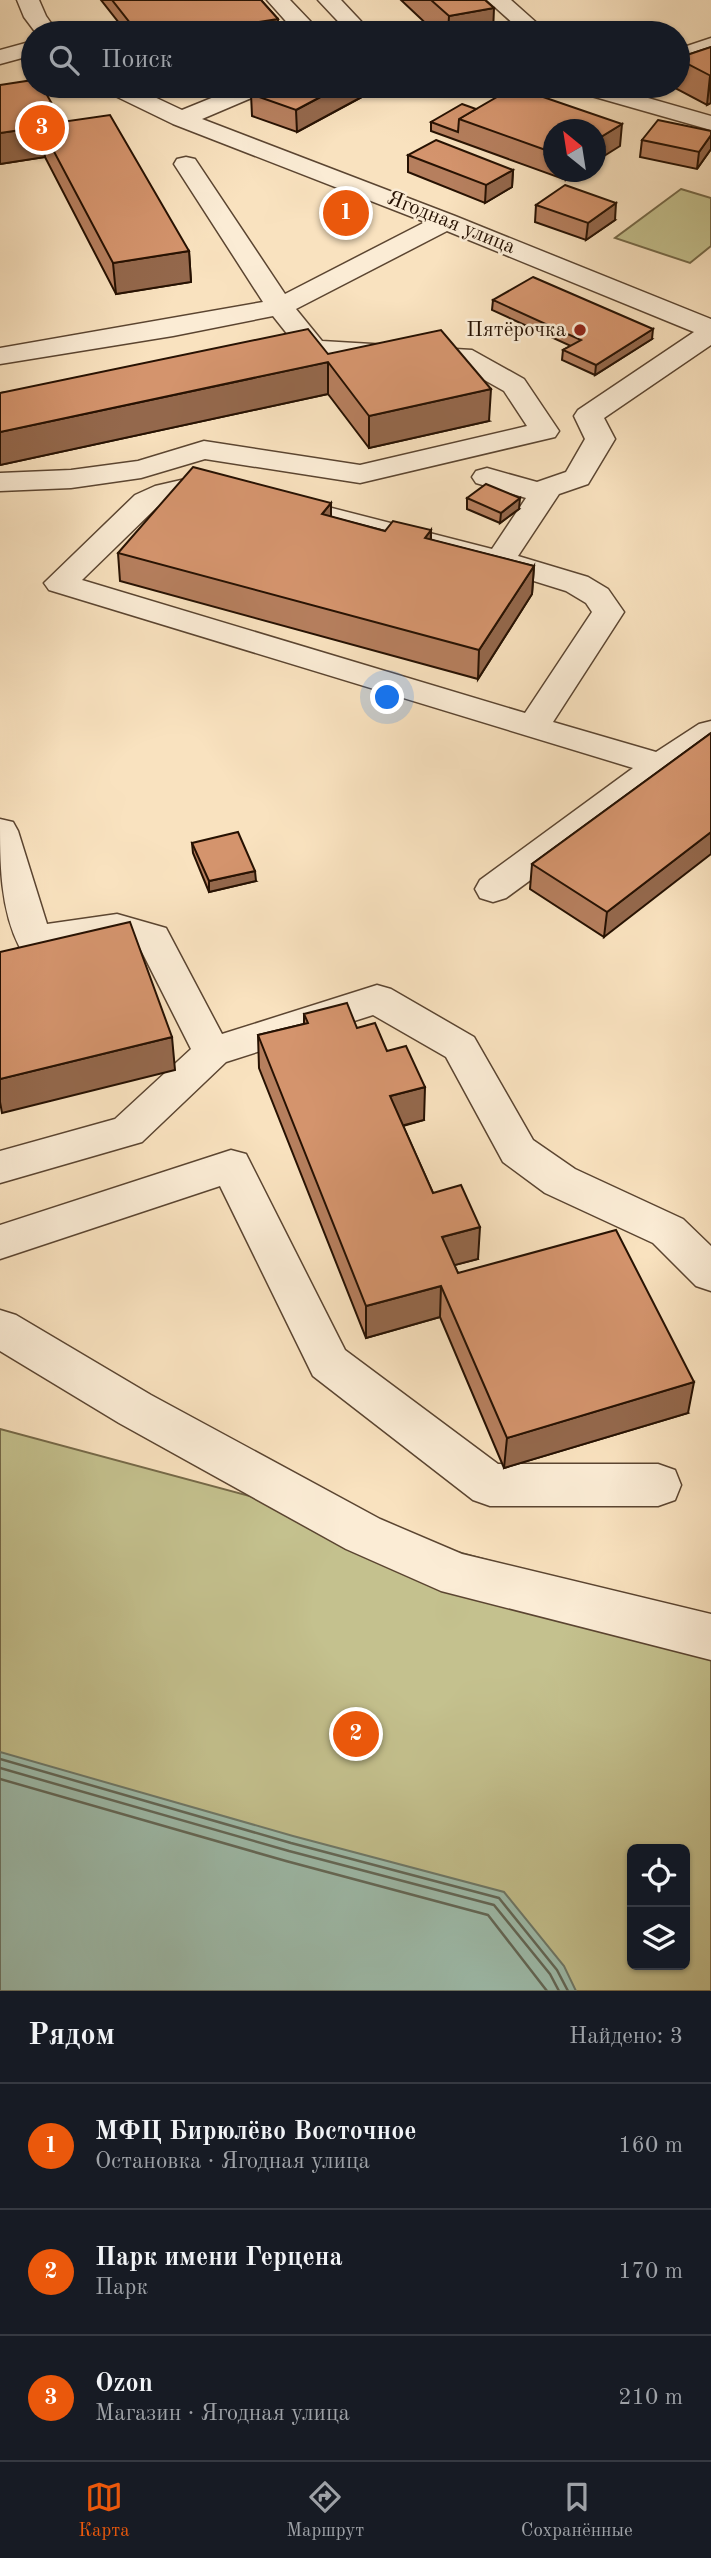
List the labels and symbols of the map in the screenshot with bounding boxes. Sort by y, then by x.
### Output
pin: 3 [19,102,65,154]
north arrow [543,119,606,182]
pin: 1 [323,187,369,239]
street label: Ягодная улица [384,188,518,258]
place label: Пятёрочка [466,320,566,341]
marker: Пятёрочка [572,322,588,338]
your location [370,680,404,714]
pin: 2 [333,1708,379,1760]

